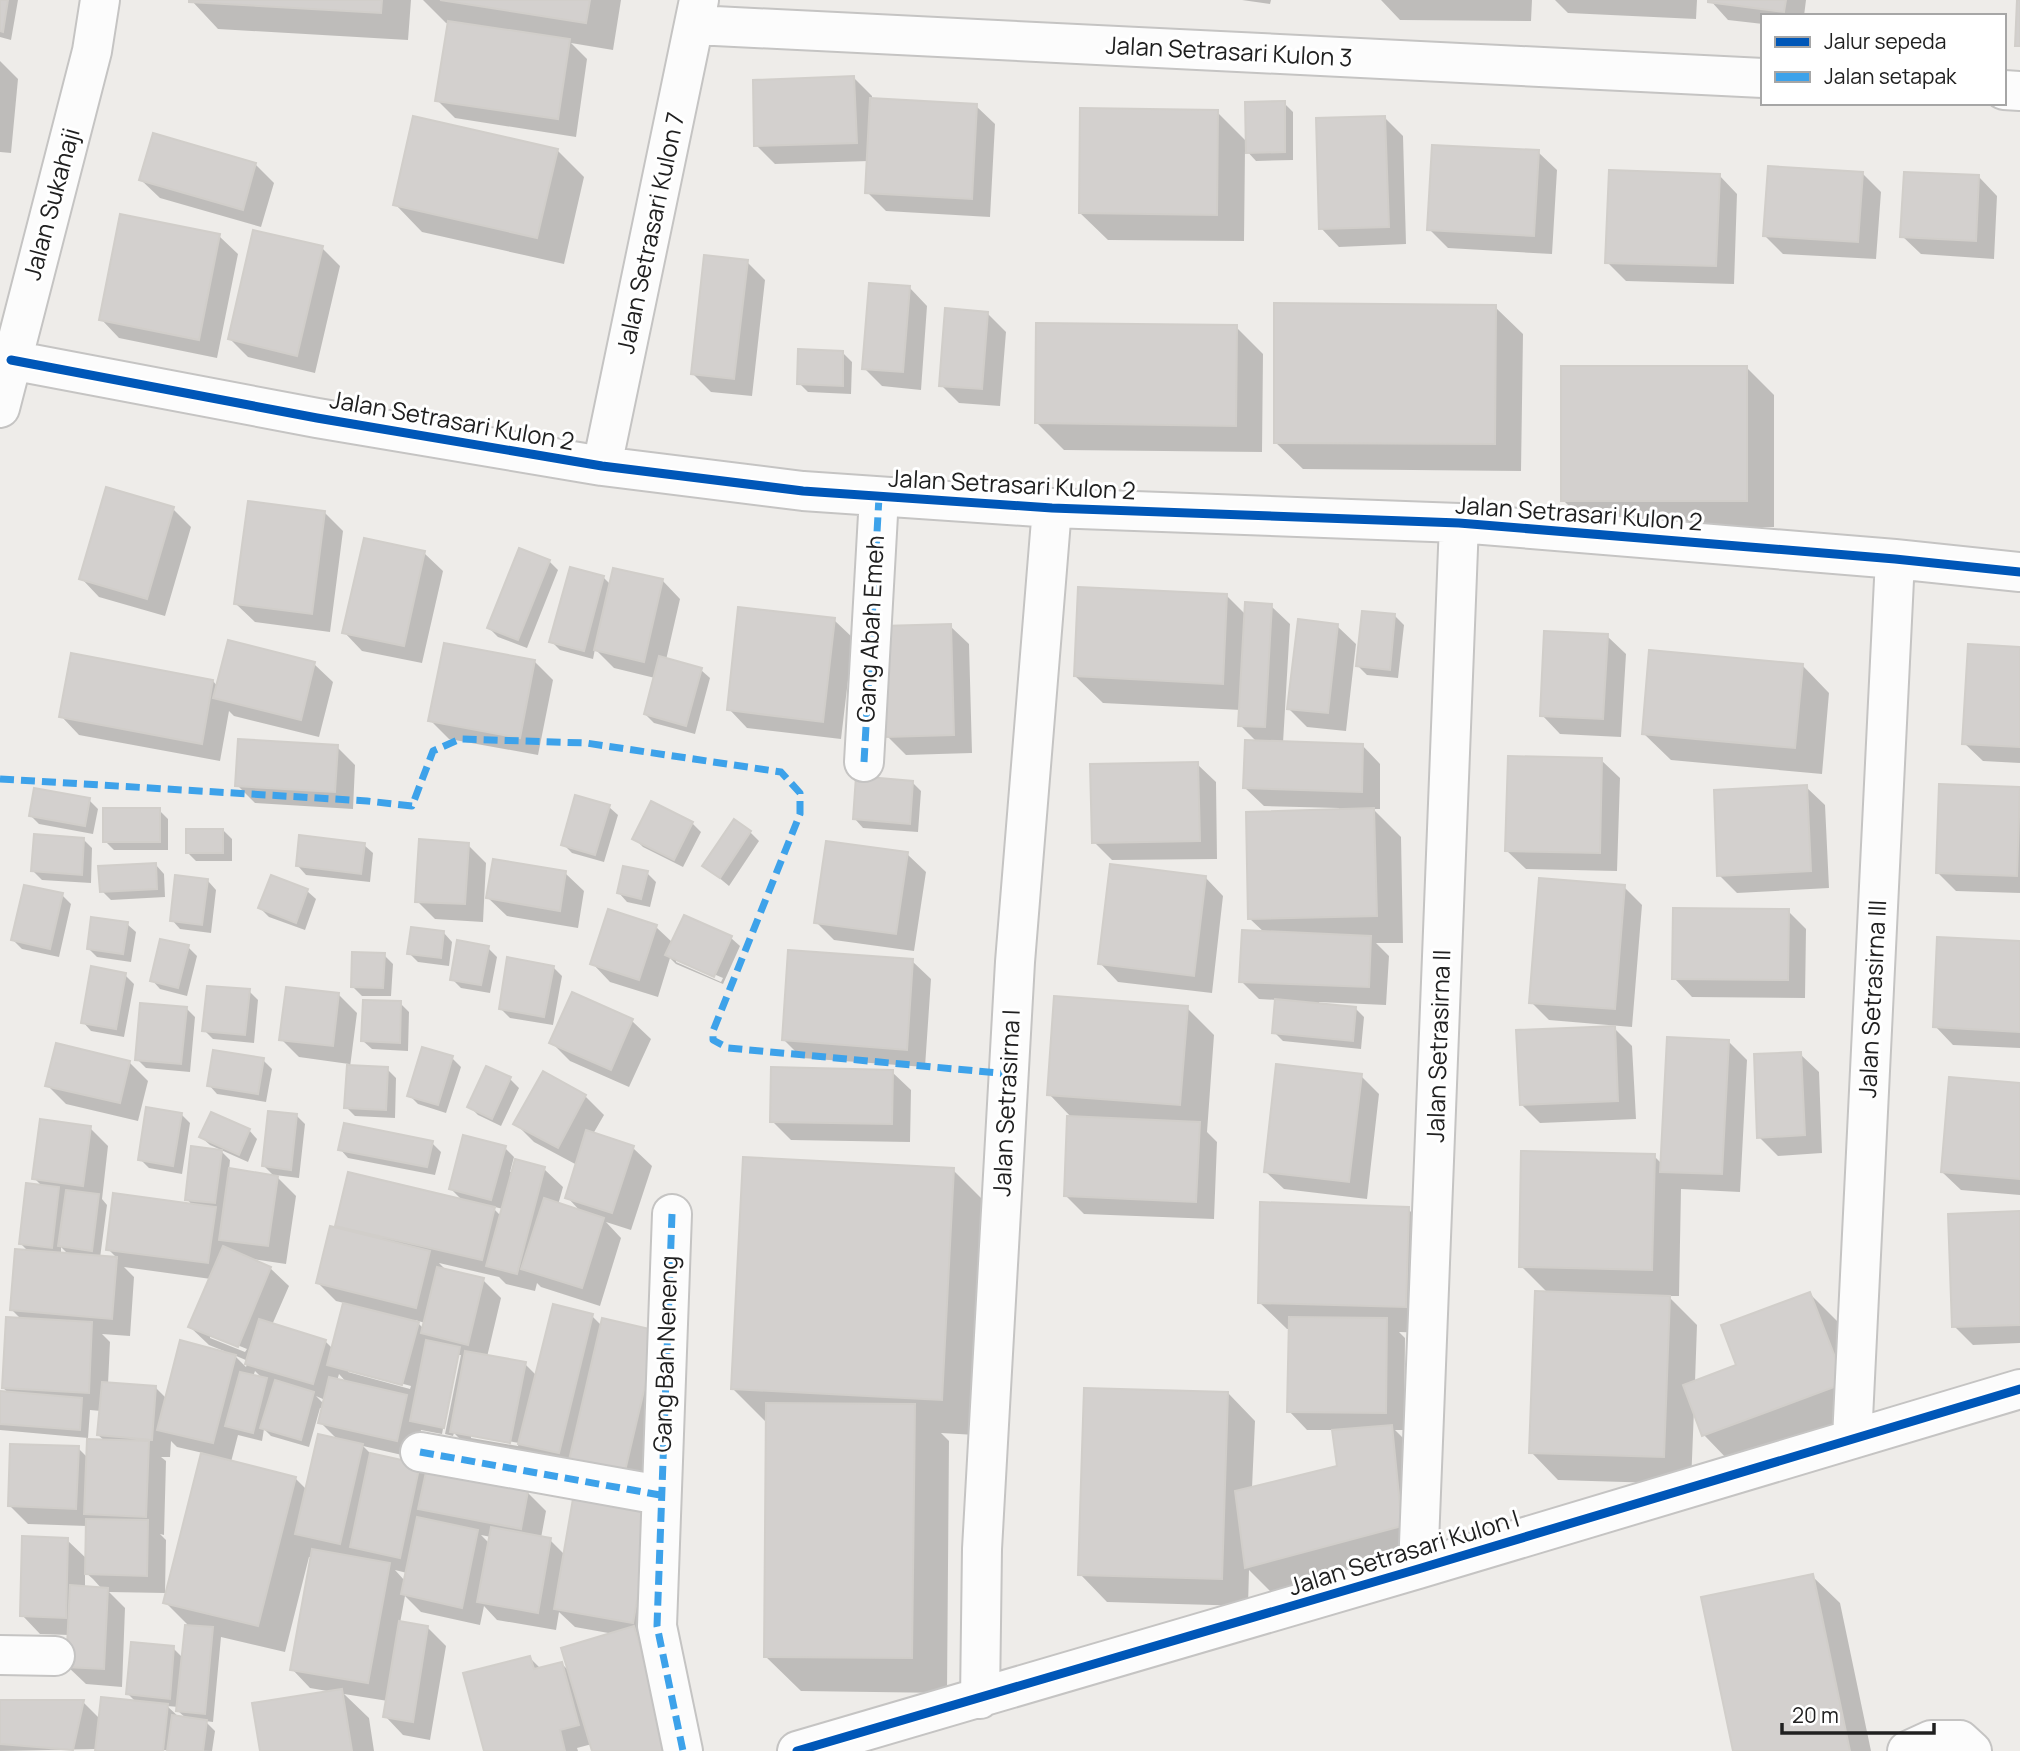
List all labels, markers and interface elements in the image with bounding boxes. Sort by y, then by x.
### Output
legend [1761,14,2006,105]
text: Jalur sepeda [1824,27,1946,55]
street label: Jalan Setrasari Kulon 3 [1105,28,1353,73]
text: Jalan setapak [1824,62,1957,90]
street label: Jalan Setrasari Kulon 7 [608,109,691,356]
street label: Jalan Sukahaji [14,124,87,283]
street label: Jalan Setrasari Kulon 2 [327,382,577,457]
street label: Jalan Setrasari Kulon 2 [888,461,1137,506]
street label: Jalan Setrasari Kulon 2 [1454,487,1704,538]
street label: Gang Abah Emeh [848,534,891,723]
street label: Jalan Setrasirna III [1850,899,1893,1099]
street label: Jalan Setrasirna II [1418,949,1457,1143]
street label: Jalan Setrasirna I [984,1009,1027,1197]
street label: Gang Bah Neneng [645,1255,684,1453]
street label: Jalan Setrasari Kulon I [1284,1501,1523,1602]
scale bar [1782,1692,1934,1736]
text: 20 m [1792,1701,1839,1729]

